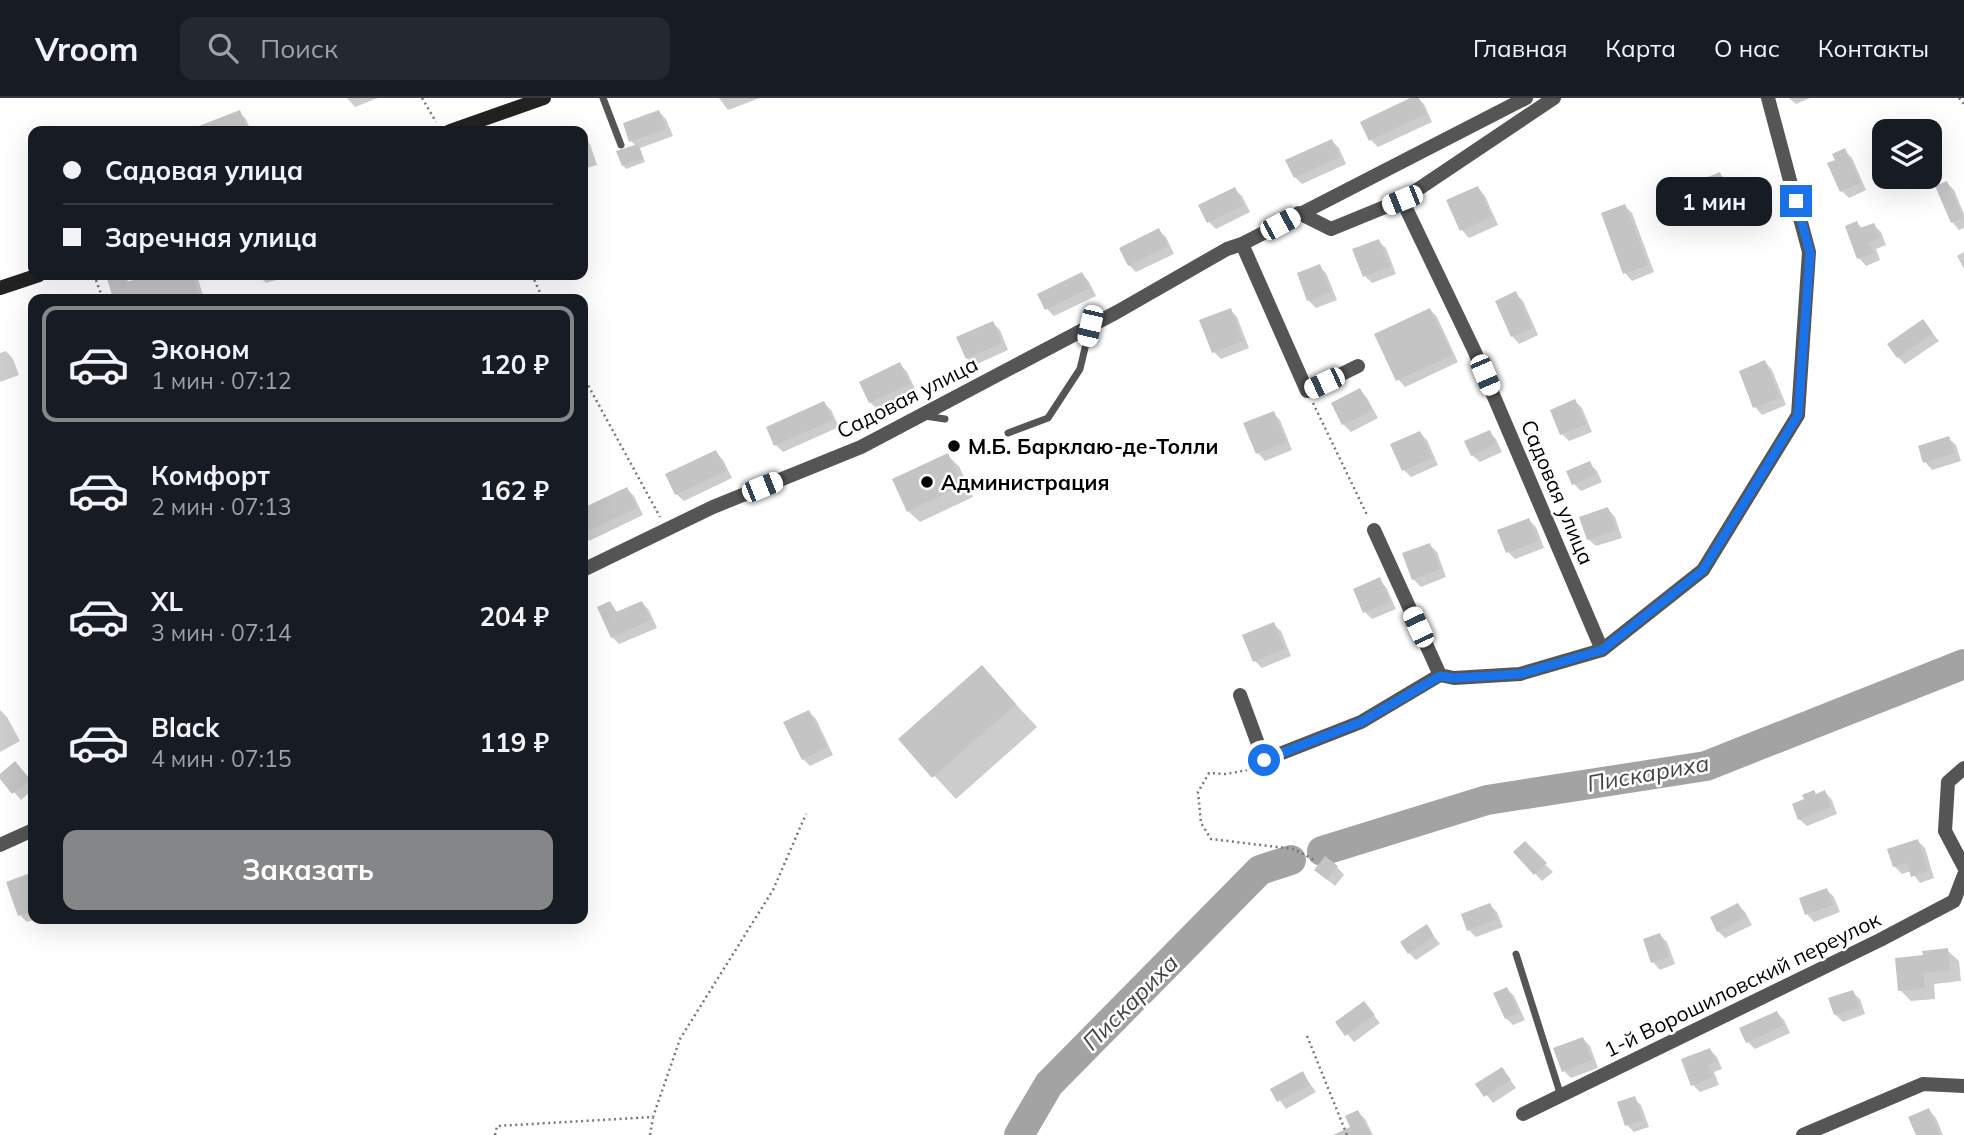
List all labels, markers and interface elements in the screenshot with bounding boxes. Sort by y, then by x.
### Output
search box [180,17,670,80]
text: Vroom [35,28,138,69]
icon: search [204,29,242,67]
text: Поиск [260,32,338,65]
text: Главная [1473,33,1567,63]
text: Карта [1605,33,1676,63]
text: О нас [1714,33,1780,63]
text: Контакты [1818,33,1929,63]
map controls [1872,119,1942,189]
button: layers [1872,119,1942,189]
text: Садовая улица [105,154,303,187]
callout: 1 мин [1656,176,1772,226]
car [1379,182,1426,218]
route end [1780,185,1812,217]
text: 1 мин [1682,187,1746,216]
car [1257,205,1304,243]
text: Заречная улица [105,221,318,254]
car [1076,303,1105,349]
icon: car [67,333,130,396]
text: Эконом [151,333,250,366]
text: 120 ₽ [479,348,549,381]
street label: Садовая улица [832,350,982,444]
car [1468,352,1503,398]
car [1301,365,1348,401]
text: 1 мин · 07:12 [151,366,291,395]
street label: Садовая улица [1516,416,1600,568]
place label: М.Б. Барклаю-де-Толли [968,433,1219,459]
marker: М.Б. Барклаю-де-Толли [946,438,962,454]
icon: car [67,459,130,522]
text: Комфорт [151,459,270,492]
car [739,469,786,505]
place label: Администрация [941,469,1109,495]
text: 162 ₽ [479,474,549,507]
marker: Администрация [919,474,935,490]
text: 2 мин · 07:13 [151,492,291,521]
icon: car [67,585,130,648]
text: XL [151,585,183,618]
text: 204 ₽ [479,600,549,633]
car [1400,604,1437,650]
text: 3 мин · 07:14 [151,618,291,647]
icon: car [67,711,130,774]
text: Black [151,711,219,744]
text: 119 ₽ [479,726,549,759]
text: 4 мин · 07:15 [151,744,291,773]
route start [1248,744,1280,776]
water label: Пискариха [1585,748,1711,798]
button: Заказать [63,830,553,910]
street label: 1-й Ворошиловский переулок [1600,905,1885,1062]
water label: Пискариха [1076,948,1184,1056]

